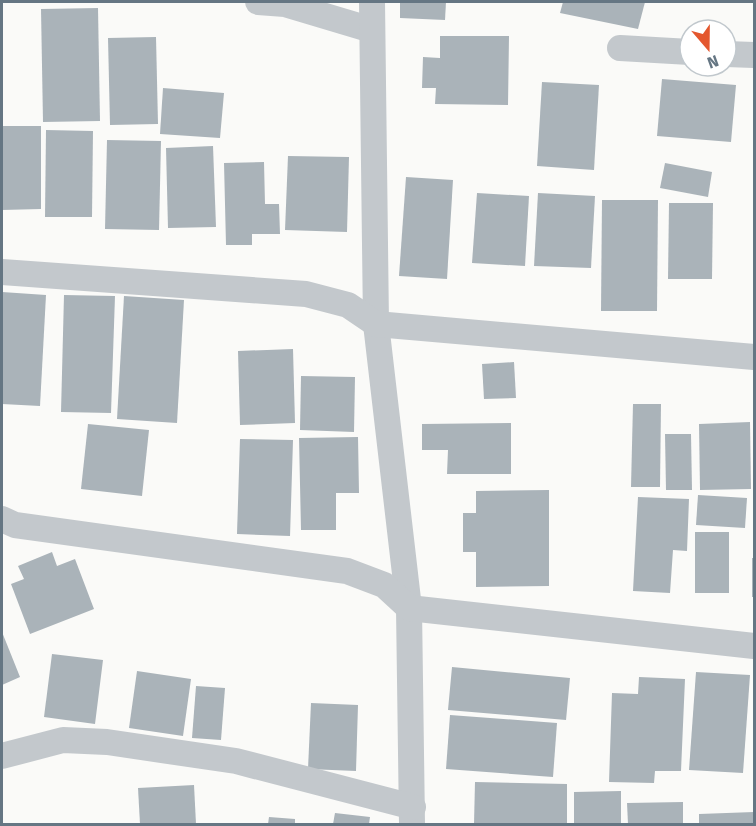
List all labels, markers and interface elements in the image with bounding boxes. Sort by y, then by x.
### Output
north arrow [678,18,738,78]
text: N [705,51,721,72]

